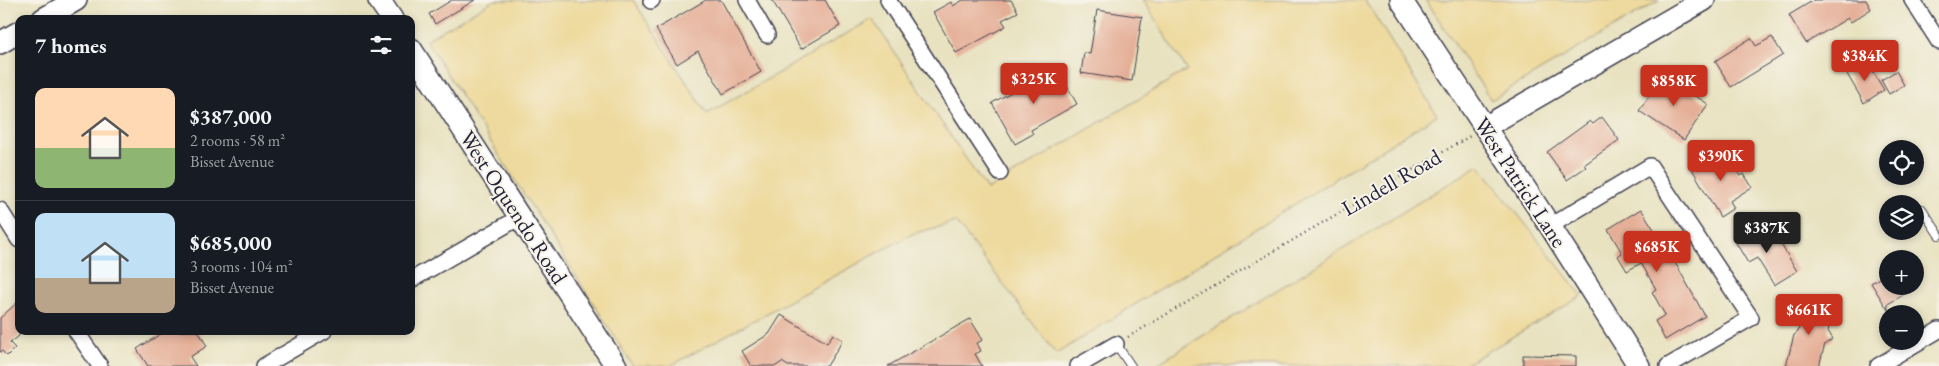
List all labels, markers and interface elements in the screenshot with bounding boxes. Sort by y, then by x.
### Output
icon: filters [367,31,395,59]
text: 7 homes [35,32,107,59]
pin: $384K [1830,39,1900,82]
text: $384K [1843,45,1887,66]
pin: $325K [999,62,1069,105]
pin: $858K [1639,64,1709,107]
text: $325K [1012,68,1056,89]
text: $858K [1652,70,1696,91]
text: $387,000 [190,103,272,130]
icon: home [75,108,135,168]
street label: West Patrick Lane [1468,112,1574,253]
street label: West Oquendo Road [453,125,575,290]
text: 2 rooms · 58 m² [190,130,285,151]
pin: $390K [1686,140,1756,182]
map controls [1879,140,1924,350]
button: locate [1879,140,1924,185]
street label: Lindell Road [1336,142,1447,223]
text: $390K [1699,145,1743,166]
text: Bisset Avenue [190,151,274,172]
button: layers [1879,195,1924,240]
pin: $387K [1732,212,1802,254]
text: $387K [1745,217,1789,238]
text: $685,000 [190,229,272,256]
pin: $685K [1622,230,1692,273]
icon: home [75,233,135,293]
text: $685K [1635,236,1679,257]
button: + [1879,250,1924,295]
text: 3 rooms · 104 m² [190,256,293,277]
text: Bisset Avenue [190,277,274,298]
pin: $661K [1774,294,1844,336]
text: $661K [1787,299,1831,320]
button: − [1879,305,1924,350]

